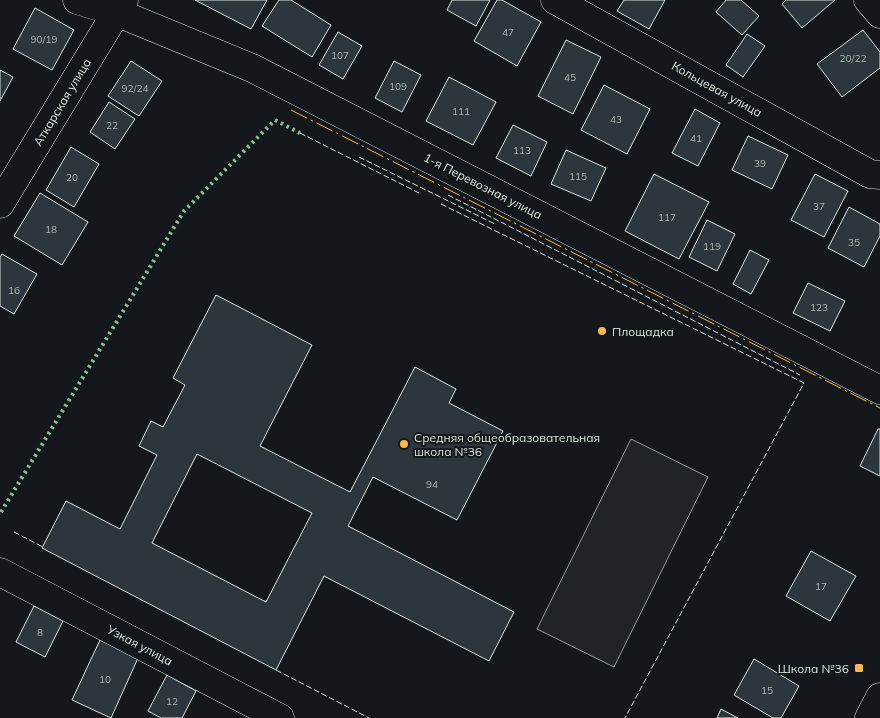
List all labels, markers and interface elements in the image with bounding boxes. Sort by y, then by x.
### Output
house number: 47 [502,26,514,39]
house number: 90/19 [31,33,57,46]
house number: 107 [331,49,349,62]
house number: 20/22 [840,52,866,65]
street label: Аткарская улица [30,55,94,149]
street label: Кольцевая улица [669,58,765,120]
house number: 45 [564,71,576,84]
house number: 109 [389,80,407,93]
house number: 92/24 [122,82,148,95]
house number: 111 [452,105,470,118]
house number: 43 [610,113,622,126]
house number: 22 [106,119,118,132]
house number: 41 [690,132,702,145]
house number: 113 [513,144,531,157]
street label: 1-я Перевозная улица [421,150,545,222]
house number: 39 [754,157,766,170]
house number: 115 [569,170,587,183]
house number: 20 [66,171,78,184]
house number: 37 [813,200,825,213]
house number: 117 [658,211,676,224]
house number: 18 [45,223,57,236]
house number: 35 [848,236,860,249]
house number: 119 [703,240,721,253]
house number: 16 [8,284,20,297]
house number: 123 [810,301,828,314]
place label: Площадка [612,324,674,339]
marker: Площадка [596,325,608,337]
place label: Средняя общеобразовательная школа №36 [414,430,600,459]
marker: Средняя общеобразовательная школа №36 [398,438,410,450]
house number: 94 [426,478,438,491]
house number: 17 [815,580,827,593]
street label: Узкая улица [104,621,175,669]
house number: 8 [37,626,43,639]
place label: Школа №36 [778,661,849,676]
marker: Школа №36 [853,662,865,674]
house number: 10 [99,673,111,686]
house number: 15 [761,684,773,697]
house number: 12 [166,695,178,708]

